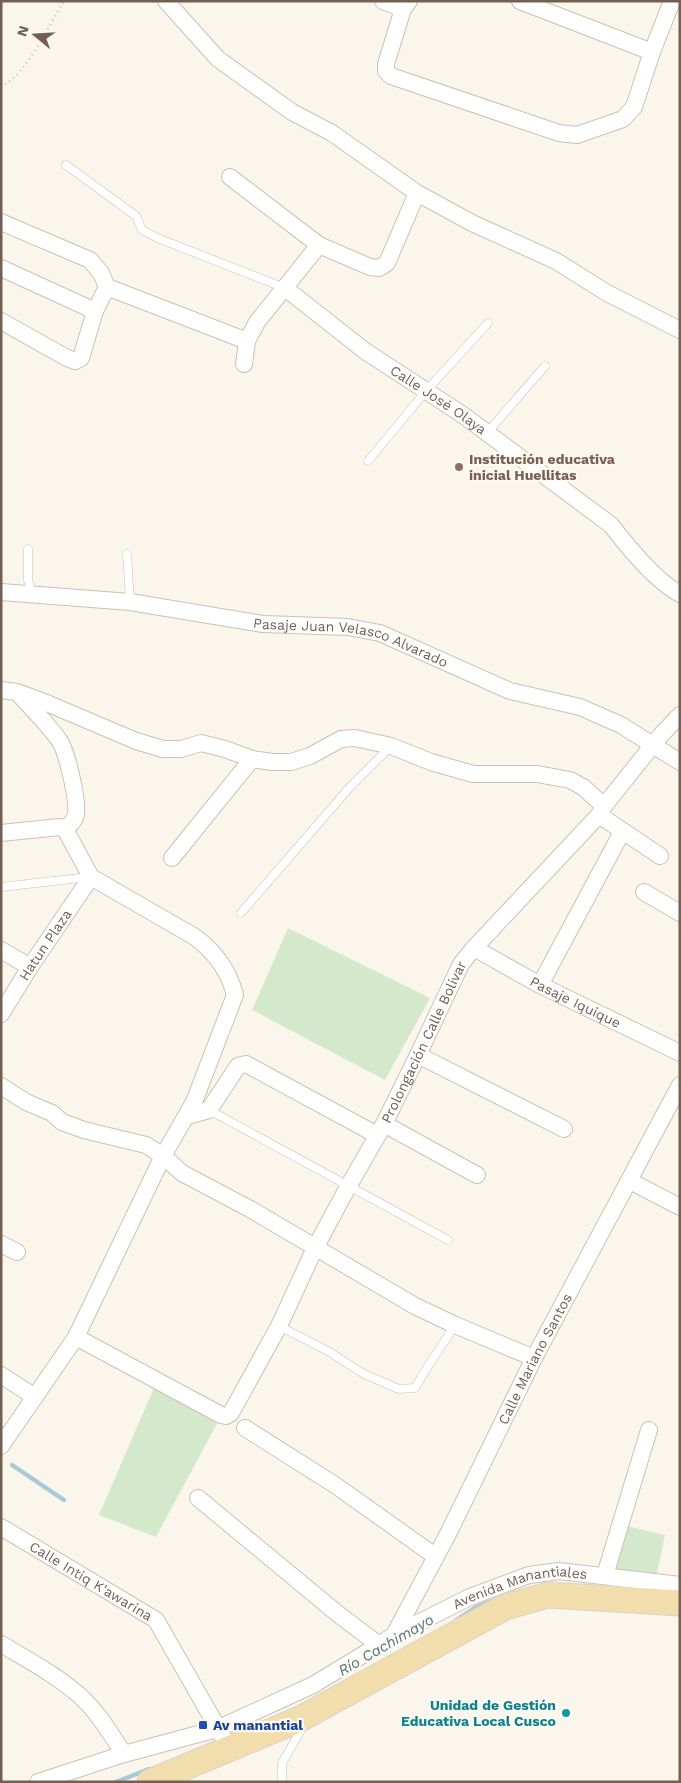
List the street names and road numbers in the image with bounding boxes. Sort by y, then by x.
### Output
street label: Calle José Olaya [387,362,490,438]
street label: Pasaje Juan Velasco Alvarado [252,615,451,670]
street label: Hatun Plaza [16,906,75,983]
street label: Prolongación Calle Bolivar [378,958,469,1126]
street label: Pasaje Iquique [527,973,623,1031]
street label: Calle Mariano Santos [495,1291,575,1427]
street label: Calle Intiq K'awarina [27,1538,155,1624]
street label: Avenida Manantiales [450,1563,588,1612]

